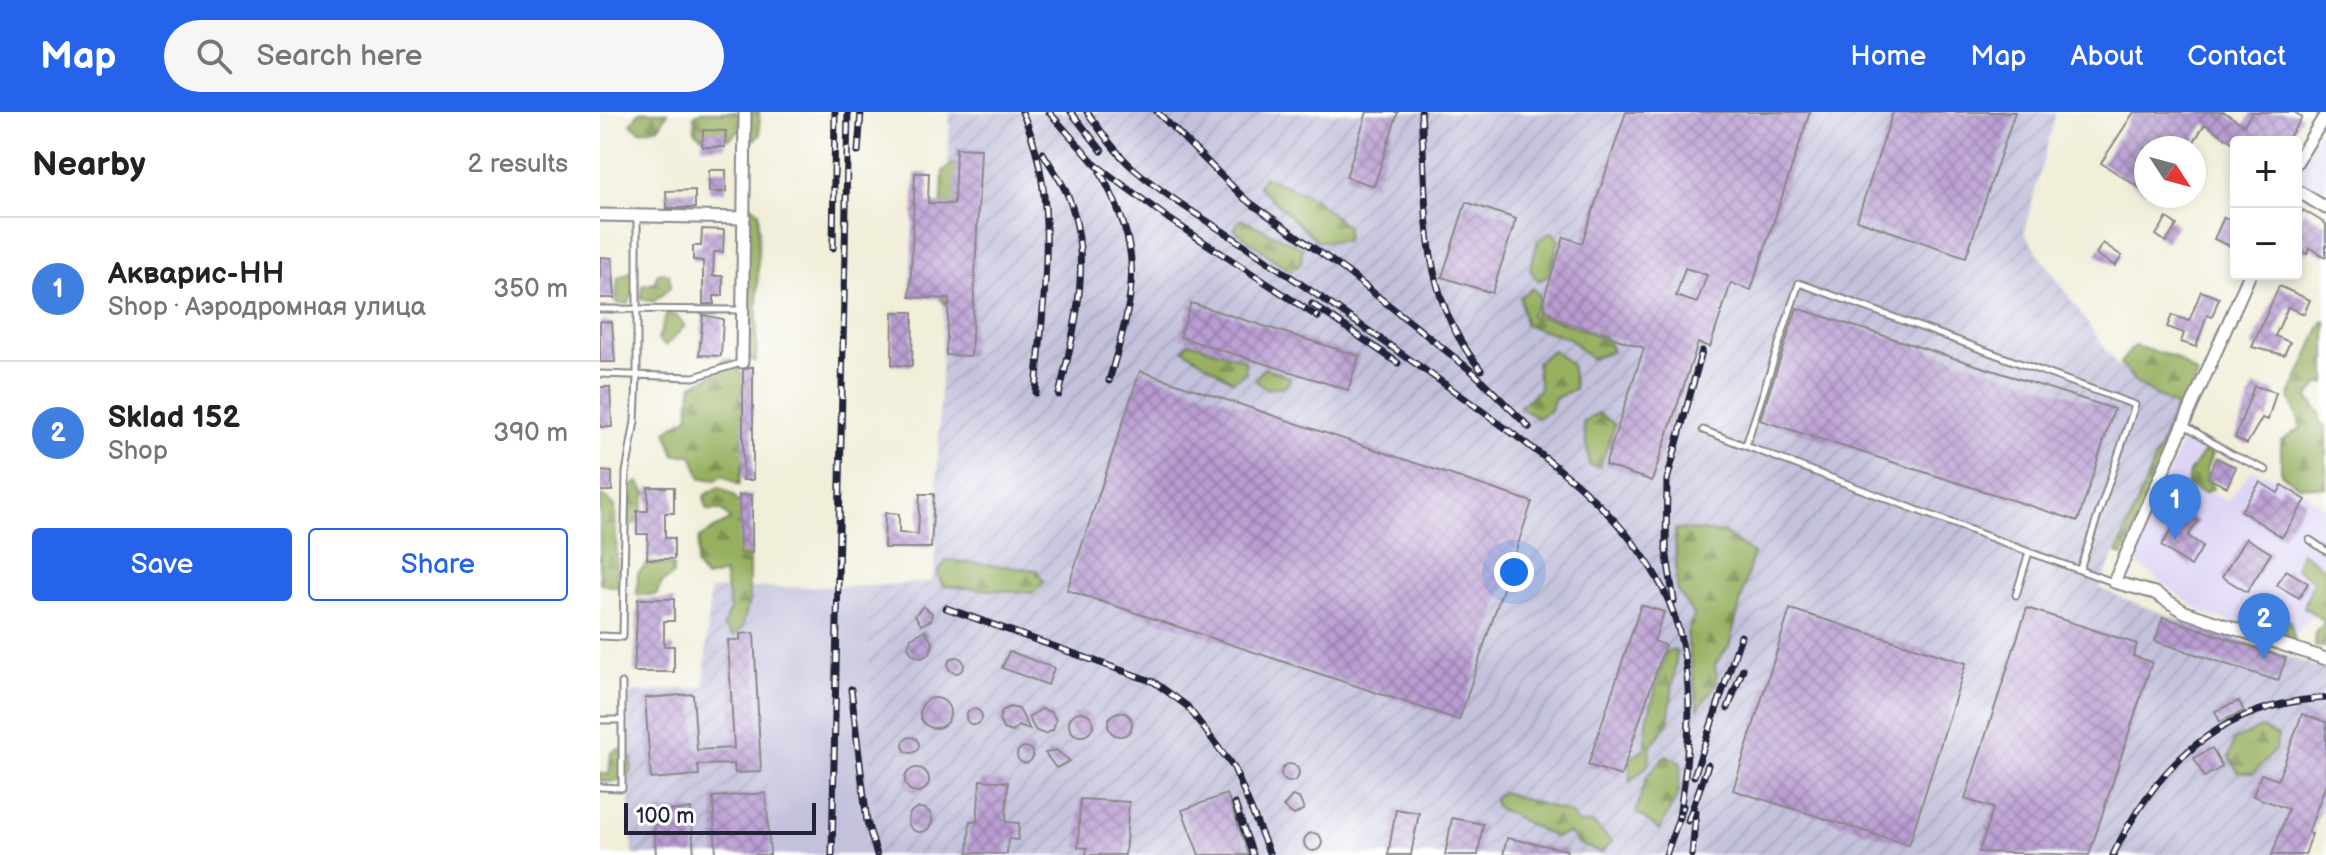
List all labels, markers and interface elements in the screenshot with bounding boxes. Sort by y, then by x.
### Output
search box [164,20,724,92]
text: Map [40,34,116,79]
icon: search [192,34,236,78]
text: Search here [256,38,423,74]
text: Home [1850,40,1926,73]
text: Map [1970,40,2027,73]
text: About [2071,40,2143,73]
text: Contact [2187,40,2286,73]
north arrow [2134,136,2206,208]
map controls [2230,136,2302,280]
button: + [2230,136,2302,208]
text: Nearby [32,144,146,185]
text: 2 results [468,149,568,180]
button: − [2230,208,2302,280]
text: Акварис-НН [108,256,284,292]
text: 1 [53,274,63,305]
text: 350 m [493,274,568,305]
text: Shop · Аэродромная улица [108,292,426,323]
text: Sklad 152 [108,400,240,436]
text: 2 [50,418,66,449]
text: 390 m [493,418,568,449]
text: Shop [108,436,168,467]
pin: 1 [2149,474,2201,540]
button: Save [32,528,292,601]
button: Share [308,528,568,601]
your location [1494,552,1534,592]
pin: 2 [2238,593,2290,659]
scale bar [624,799,816,835]
text: 100 m [636,803,695,830]

